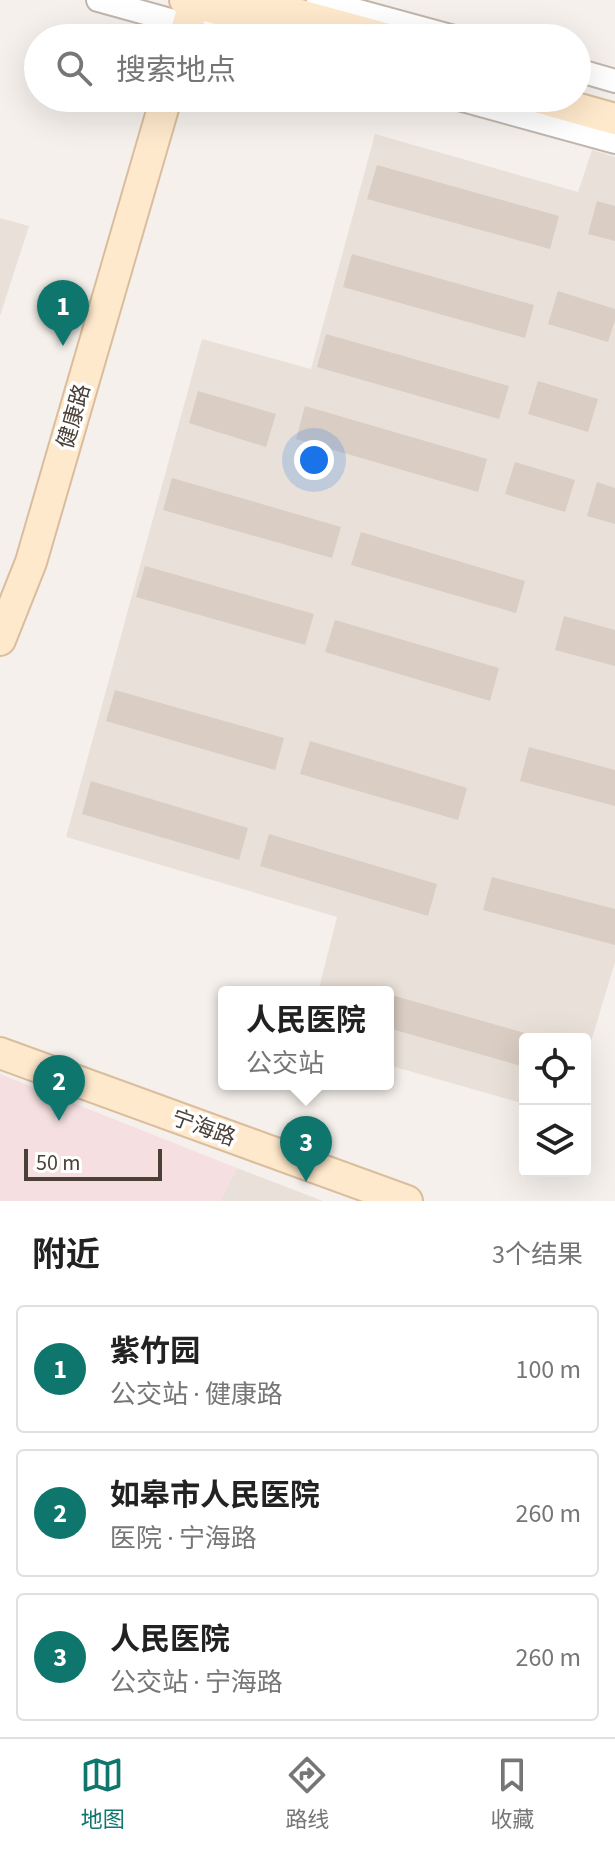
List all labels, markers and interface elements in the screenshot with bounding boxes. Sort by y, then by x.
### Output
search box [24,24,591,112]
icon: search [52,46,96,90]
text: 搜索地点 [116,49,236,92]
pin: 1 [37,280,89,346]
street label: 健康路 [49,380,98,452]
your location [294,440,334,480]
popup [218,986,394,1090]
text: 人民医院 [246,999,366,1042]
map controls [519,1033,591,1177]
button: locate [519,1033,591,1105]
text: 公交站 [246,1045,324,1082]
pin: 2 [33,1055,85,1121]
street label: 宁海路 [167,1102,240,1154]
button: layers [519,1105,591,1177]
pin: 3 [280,1116,332,1182]
scale bar [24,1145,162,1181]
text: 50 m [36,1147,81,1179]
text: 附近 [32,1231,100,1280]
text: 3个结果 [492,1236,583,1273]
text: 紫竹园 [110,1330,200,1373]
text: 1 [53,1351,67,1388]
text: 100 m [515,1351,581,1388]
text: 公交站 · 健康路 [110,1376,283,1413]
text: 如皋市人民医院 [110,1474,320,1517]
text: 2 [53,1495,67,1532]
text: 260 m [515,1495,581,1532]
text: 医院 · 宁海路 [110,1520,257,1557]
text: 人民医院 [110,1618,230,1661]
text: 3 [53,1639,67,1676]
text: 260 m [515,1639,581,1676]
text: 公交站 · 宁海路 [110,1664,283,1701]
tab: 地图 [80,1753,125,1836]
tab: 路线 [285,1753,330,1836]
tab: 收藏 [490,1753,535,1836]

